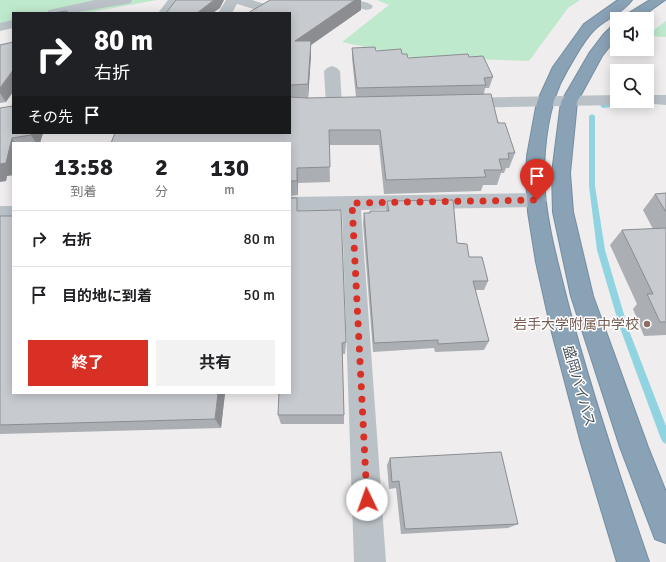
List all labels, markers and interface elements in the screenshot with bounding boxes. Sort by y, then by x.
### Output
map controls [610,12,654,108]
button: sound [610,12,654,56]
text: 80 m [94,24,153,58]
icon: right [28,28,80,80]
text: 右折 [94,62,130,84]
button: search [610,64,654,108]
icon: arrive [81,104,103,126]
text: その先 [28,108,73,126]
text: 13:58 [54,152,113,182]
text: 2 [155,152,168,182]
text: 130 [210,153,249,183]
pin [520,159,554,200]
icon: arrive [526,165,548,187]
text: m [224,182,235,198]
text: 到着 [70,184,97,200]
text: 分 [155,184,168,200]
icon: right [28,228,50,250]
text: 80 m [244,230,275,248]
text: 右折 [62,231,92,249]
icon: arrive [28,284,50,306]
text: 50 m [244,286,275,304]
text: 目的地に到着 [62,287,152,305]
place label: 岩手大学附属中学校 [513,316,639,333]
marker: 岩手大学附属中学校 [642,319,652,329]
button: 終了 [28,340,148,386]
button: 共有 [156,340,275,386]
street label: 盛岡バイパス [559,343,599,429]
position arrow [346,479,388,521]

